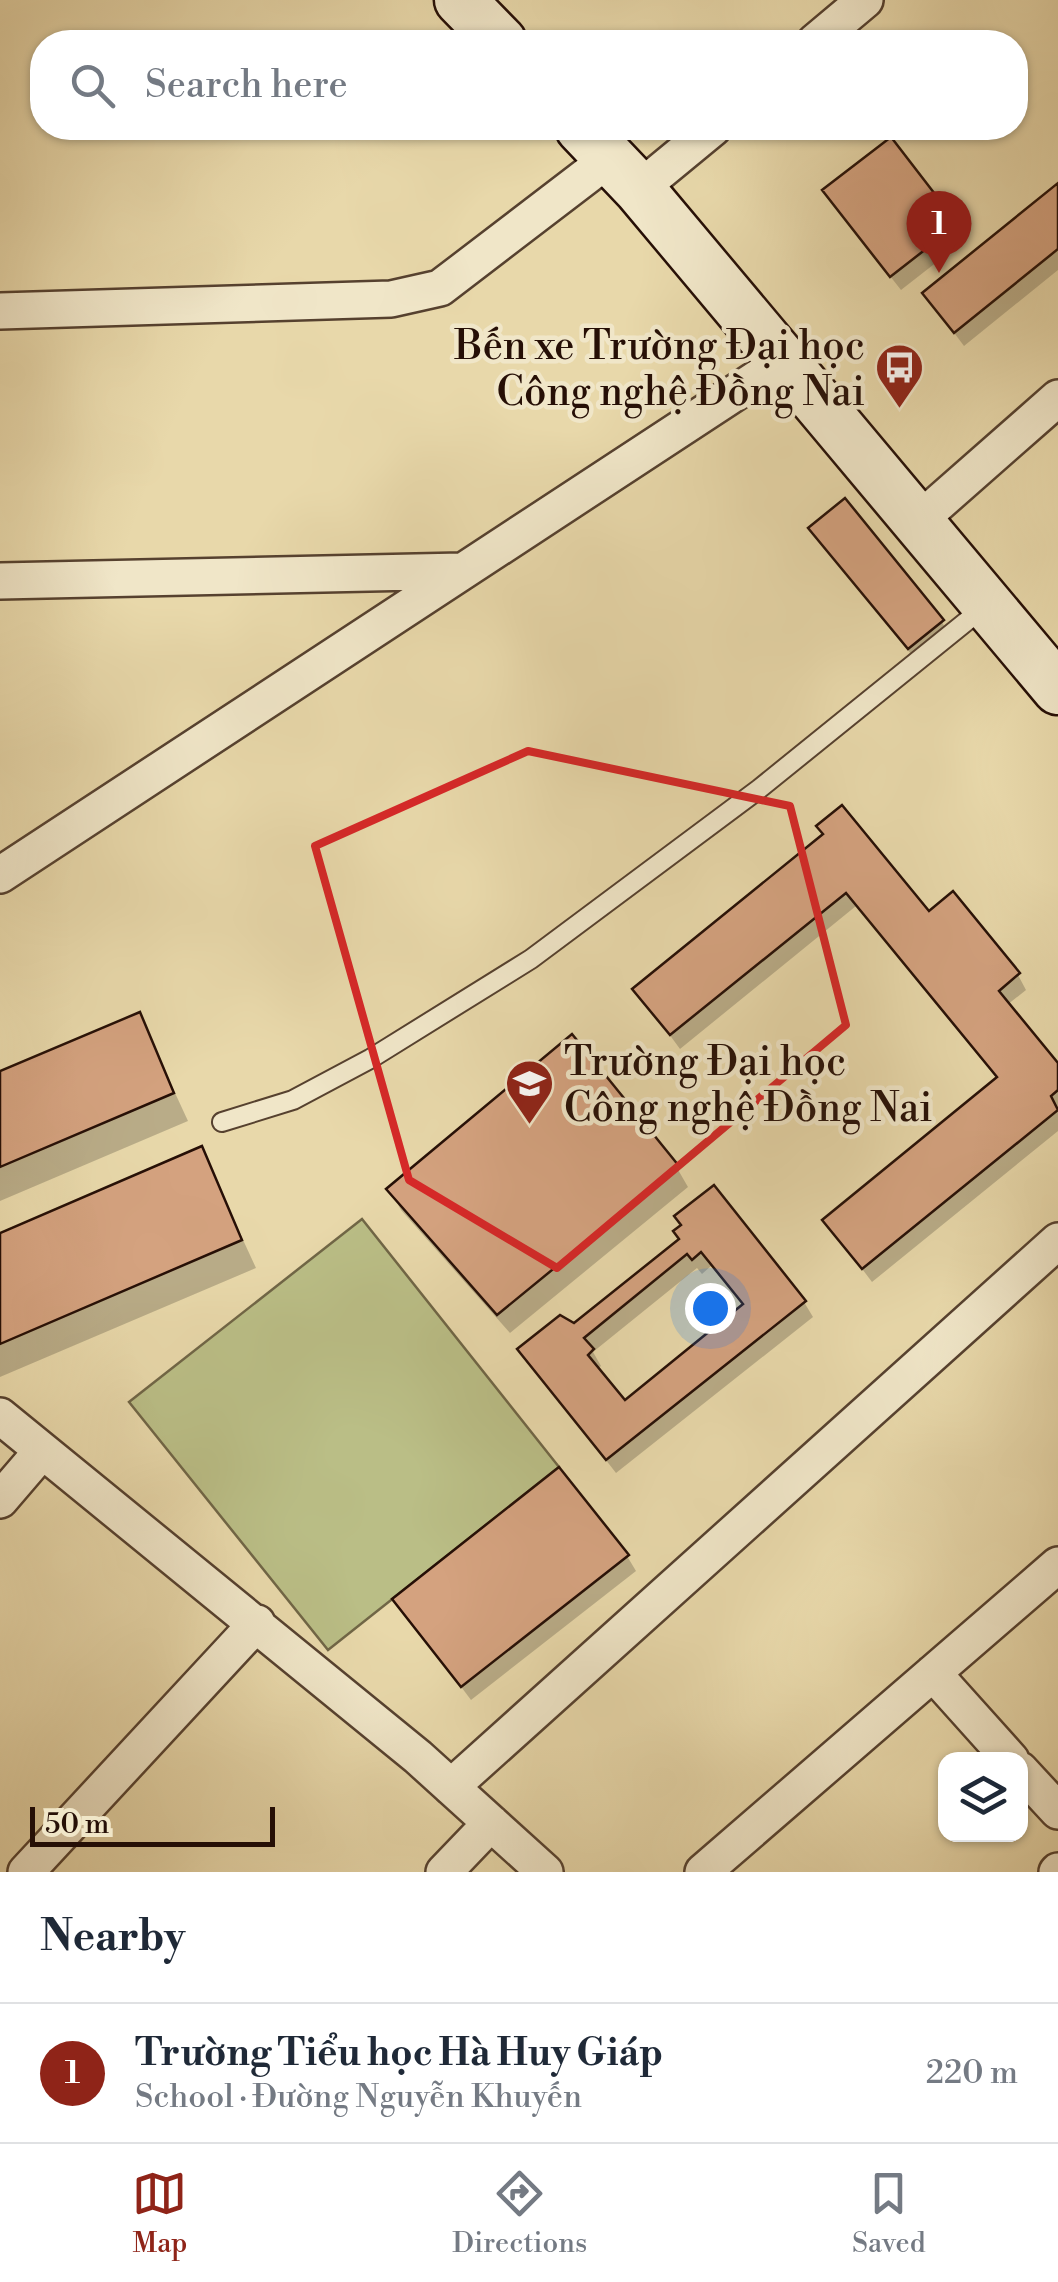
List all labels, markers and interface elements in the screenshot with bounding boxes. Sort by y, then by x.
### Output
search box [30,30,1028,140]
icon: search [65,58,120,113]
text: Search here [145,62,348,109]
pin: 1 [906,190,972,273]
place label: Bến xe Trường Đại học Công nghệ Đồng Nai [454,322,865,419]
bus stop icon: Bến xe Trường Đại học Công nghệ Đồng Nai [874,342,926,410]
place label: Trường Đại học Công nghệ Đồng Nai [564,1038,933,1135]
school or university icon: Trường Đại học Công nghệ Đồng Nai [503,1058,555,1126]
your location [685,1283,736,1334]
map controls [938,1752,1028,1842]
button: layers [938,1752,1028,1842]
scale bar [30,1802,275,1846]
text: 50 m [45,1807,109,1842]
text: Nearby [40,1911,185,1964]
text: Trường Tiểu học Hà Huy Giáp [135,2030,663,2077]
text: 1 [65,2053,80,2093]
text: 220 m [926,2053,1018,2093]
text: School · Đường Nguyễn Khuyến [135,2077,582,2117]
tab: Map [132,2166,187,2261]
tab: Directions [452,2166,587,2261]
tab: Saved [852,2166,926,2261]

